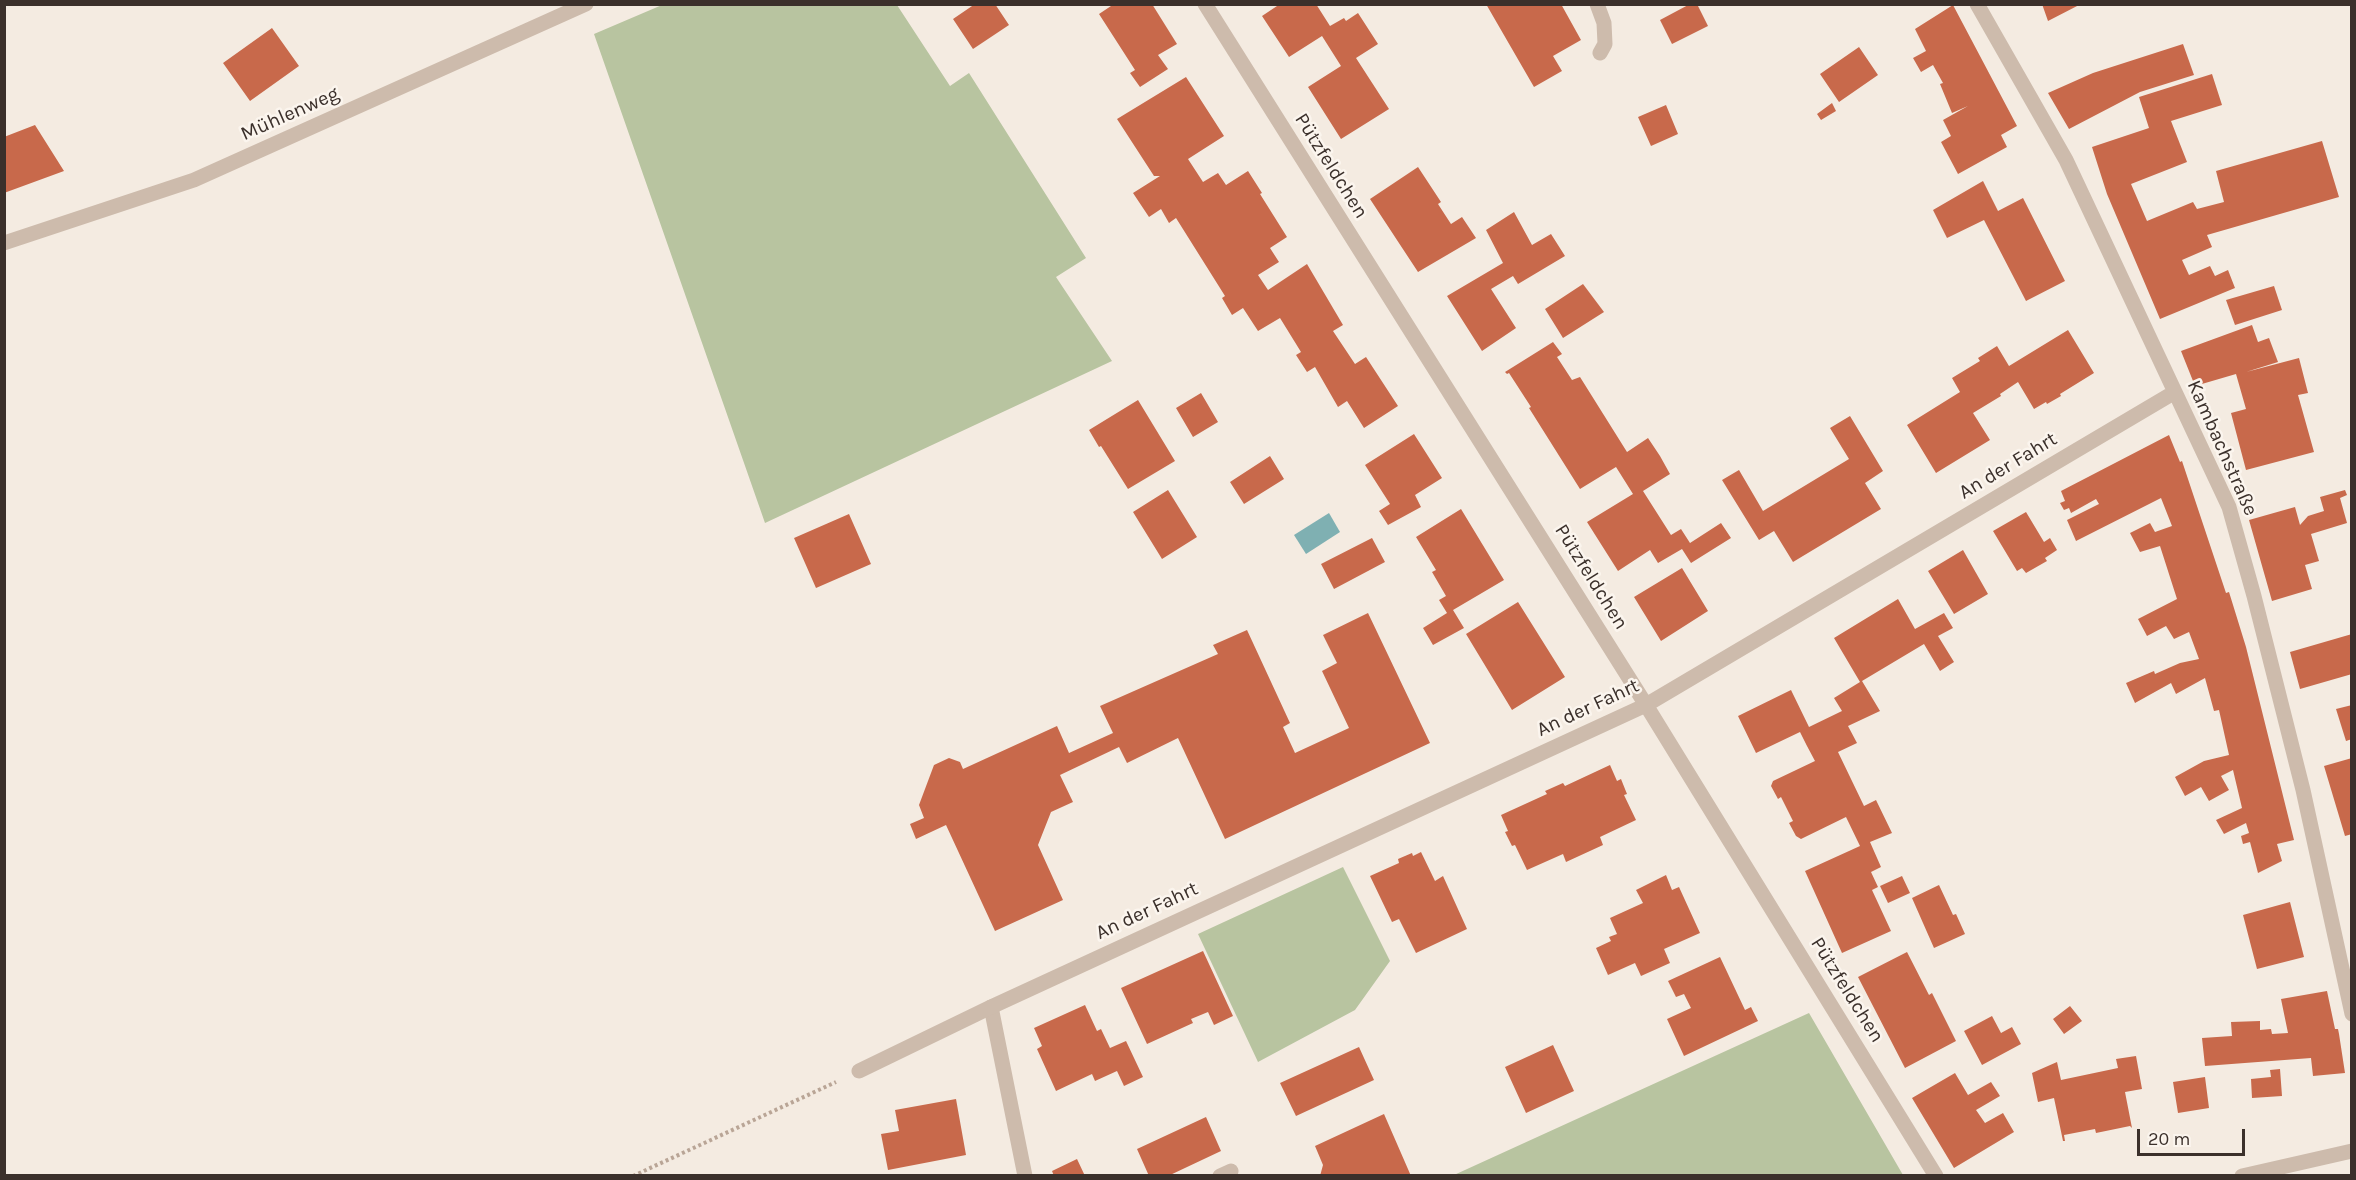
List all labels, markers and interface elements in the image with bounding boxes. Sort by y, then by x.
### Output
street label: Mühlenweg [237,82,343,146]
street label: Pützfeldchen [1289,109,1373,223]
street label: Kambachstraße [2181,376,2263,520]
street label: An der Fahrt [1955,427,2061,505]
street label: Pützfeldchen [1549,520,1633,634]
street label: An der Fahrt [1533,674,1643,742]
street label: An der Fahrt [1092,877,1202,945]
street label: Pützfeldchen [1805,933,1889,1047]
scale bar [2140,1117,2248,1155]
text: 20 m [2148,1128,2190,1150]

